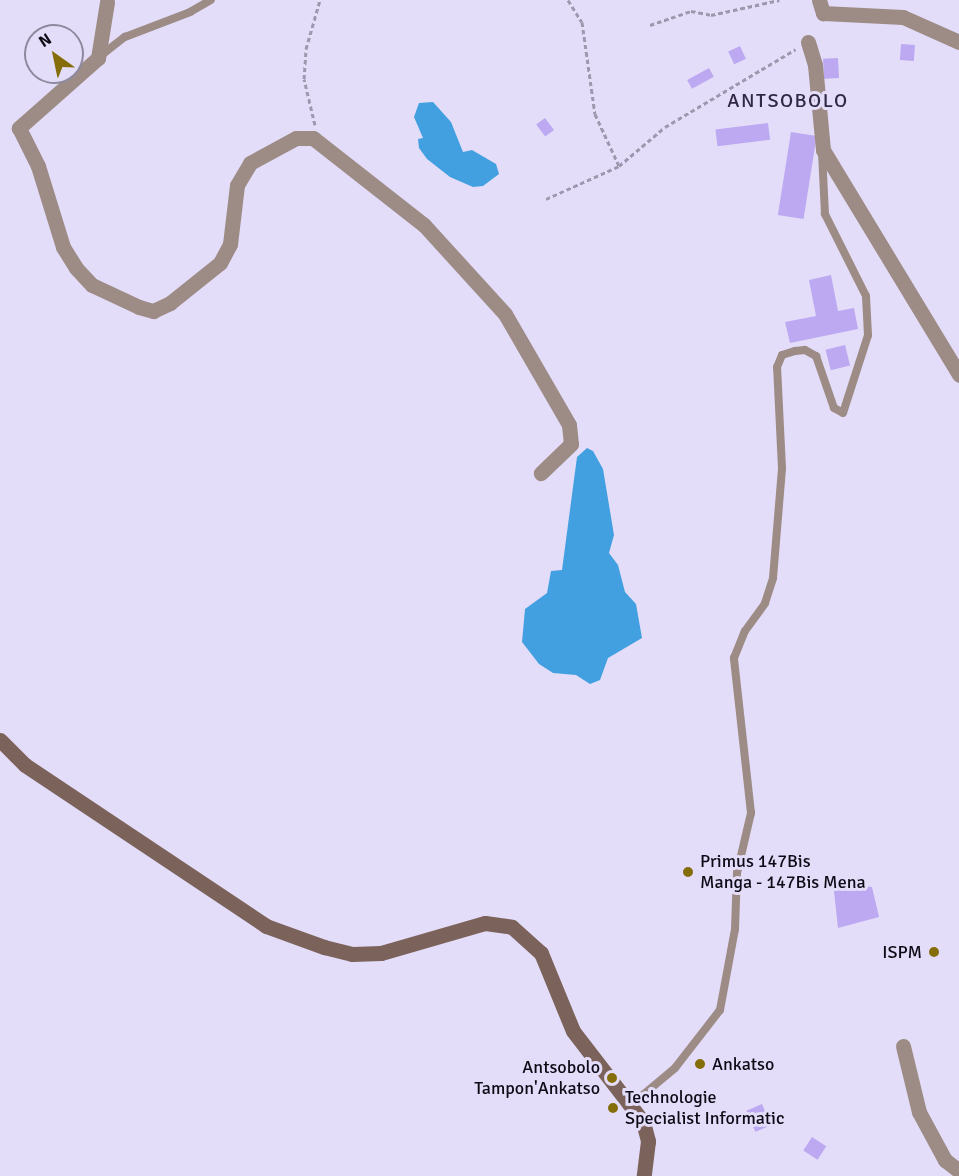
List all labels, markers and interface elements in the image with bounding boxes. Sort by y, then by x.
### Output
north arrow [24,24,84,84]
text: N [35,29,55,52]
district label: ANTSOBOLO [727,88,849,112]
place label: Primus 147Bis Manga - 147Bis Mena [700,851,866,894]
marker: Primus 147Bis Manga - 147Bis Mena [681,865,695,879]
place label: ISPM [882,941,922,963]
marker: ISPM [927,945,941,959]
place label: Ankatso [712,1053,774,1075]
place label: Antsobolo Tampon'Ankatso [474,1057,600,1100]
marker: Ankatso [693,1057,707,1071]
marker: Antsobolo Tampon'Ankatso [605,1071,619,1085]
place label: Technologie Specialist Informatic [625,1087,784,1130]
marker: Technologie Specialist Informatic [606,1101,620,1115]

